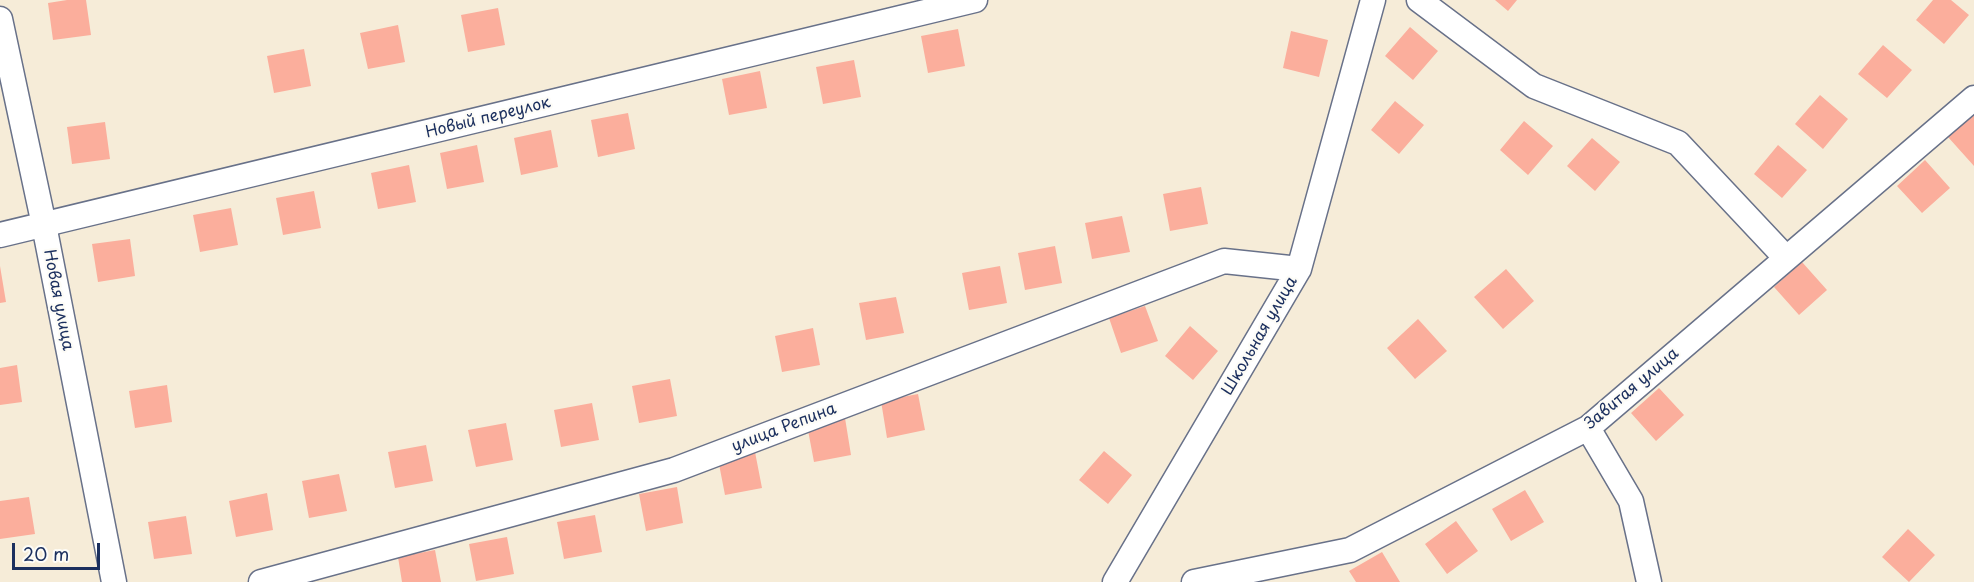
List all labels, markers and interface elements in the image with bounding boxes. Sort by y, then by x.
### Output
street label: Новый переулок [424,93,552,143]
street label: Новая улица [39,248,77,352]
street label: Школьная улица [1218,273,1302,399]
street label: Завитая улица [1581,344,1683,434]
street label: улица Репина [729,399,839,457]
scale bar [15,531,104,569]
text: 20 m [23,540,69,567]

